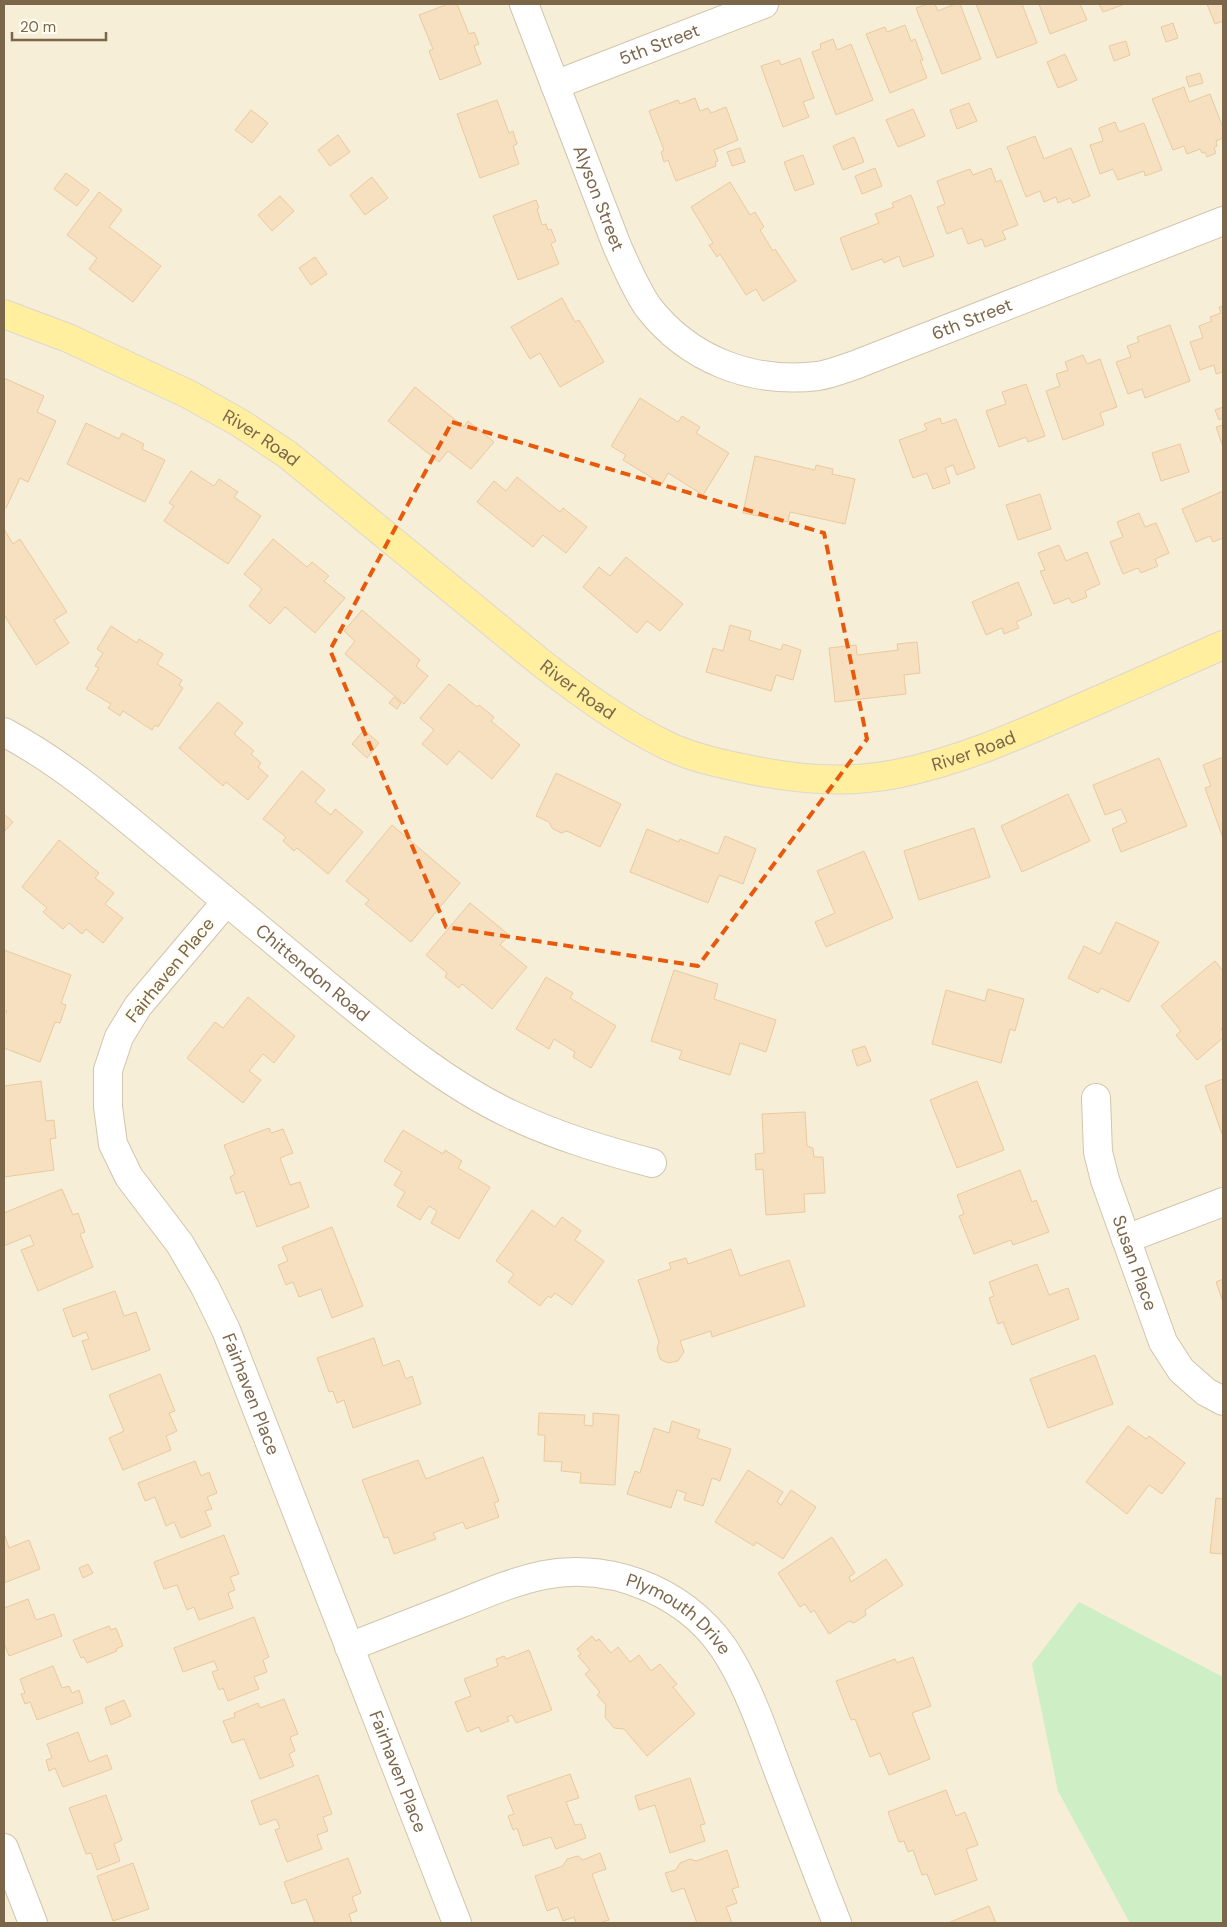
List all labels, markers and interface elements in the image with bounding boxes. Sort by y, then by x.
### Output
scale bar [12,10,106,42]
text: 20 m [20,17,56,37]
street label: 5th Street [616,18,703,71]
street label: Alyson Street [567,142,630,255]
street label: 6th Street [928,293,1016,346]
street label: River Road [218,404,305,472]
street label: River Road [535,654,620,725]
street label: River Road [929,725,1019,777]
street label: Fairhaven Place [120,912,220,1028]
street label: Chittendon Road [250,919,374,1027]
street label: Susan Place [1107,1212,1163,1314]
street label: Fairhaven Place [216,1330,286,1459]
street label: Plymouth Drive [623,1568,737,1659]
street label: Fairhaven Place [363,1707,433,1836]

